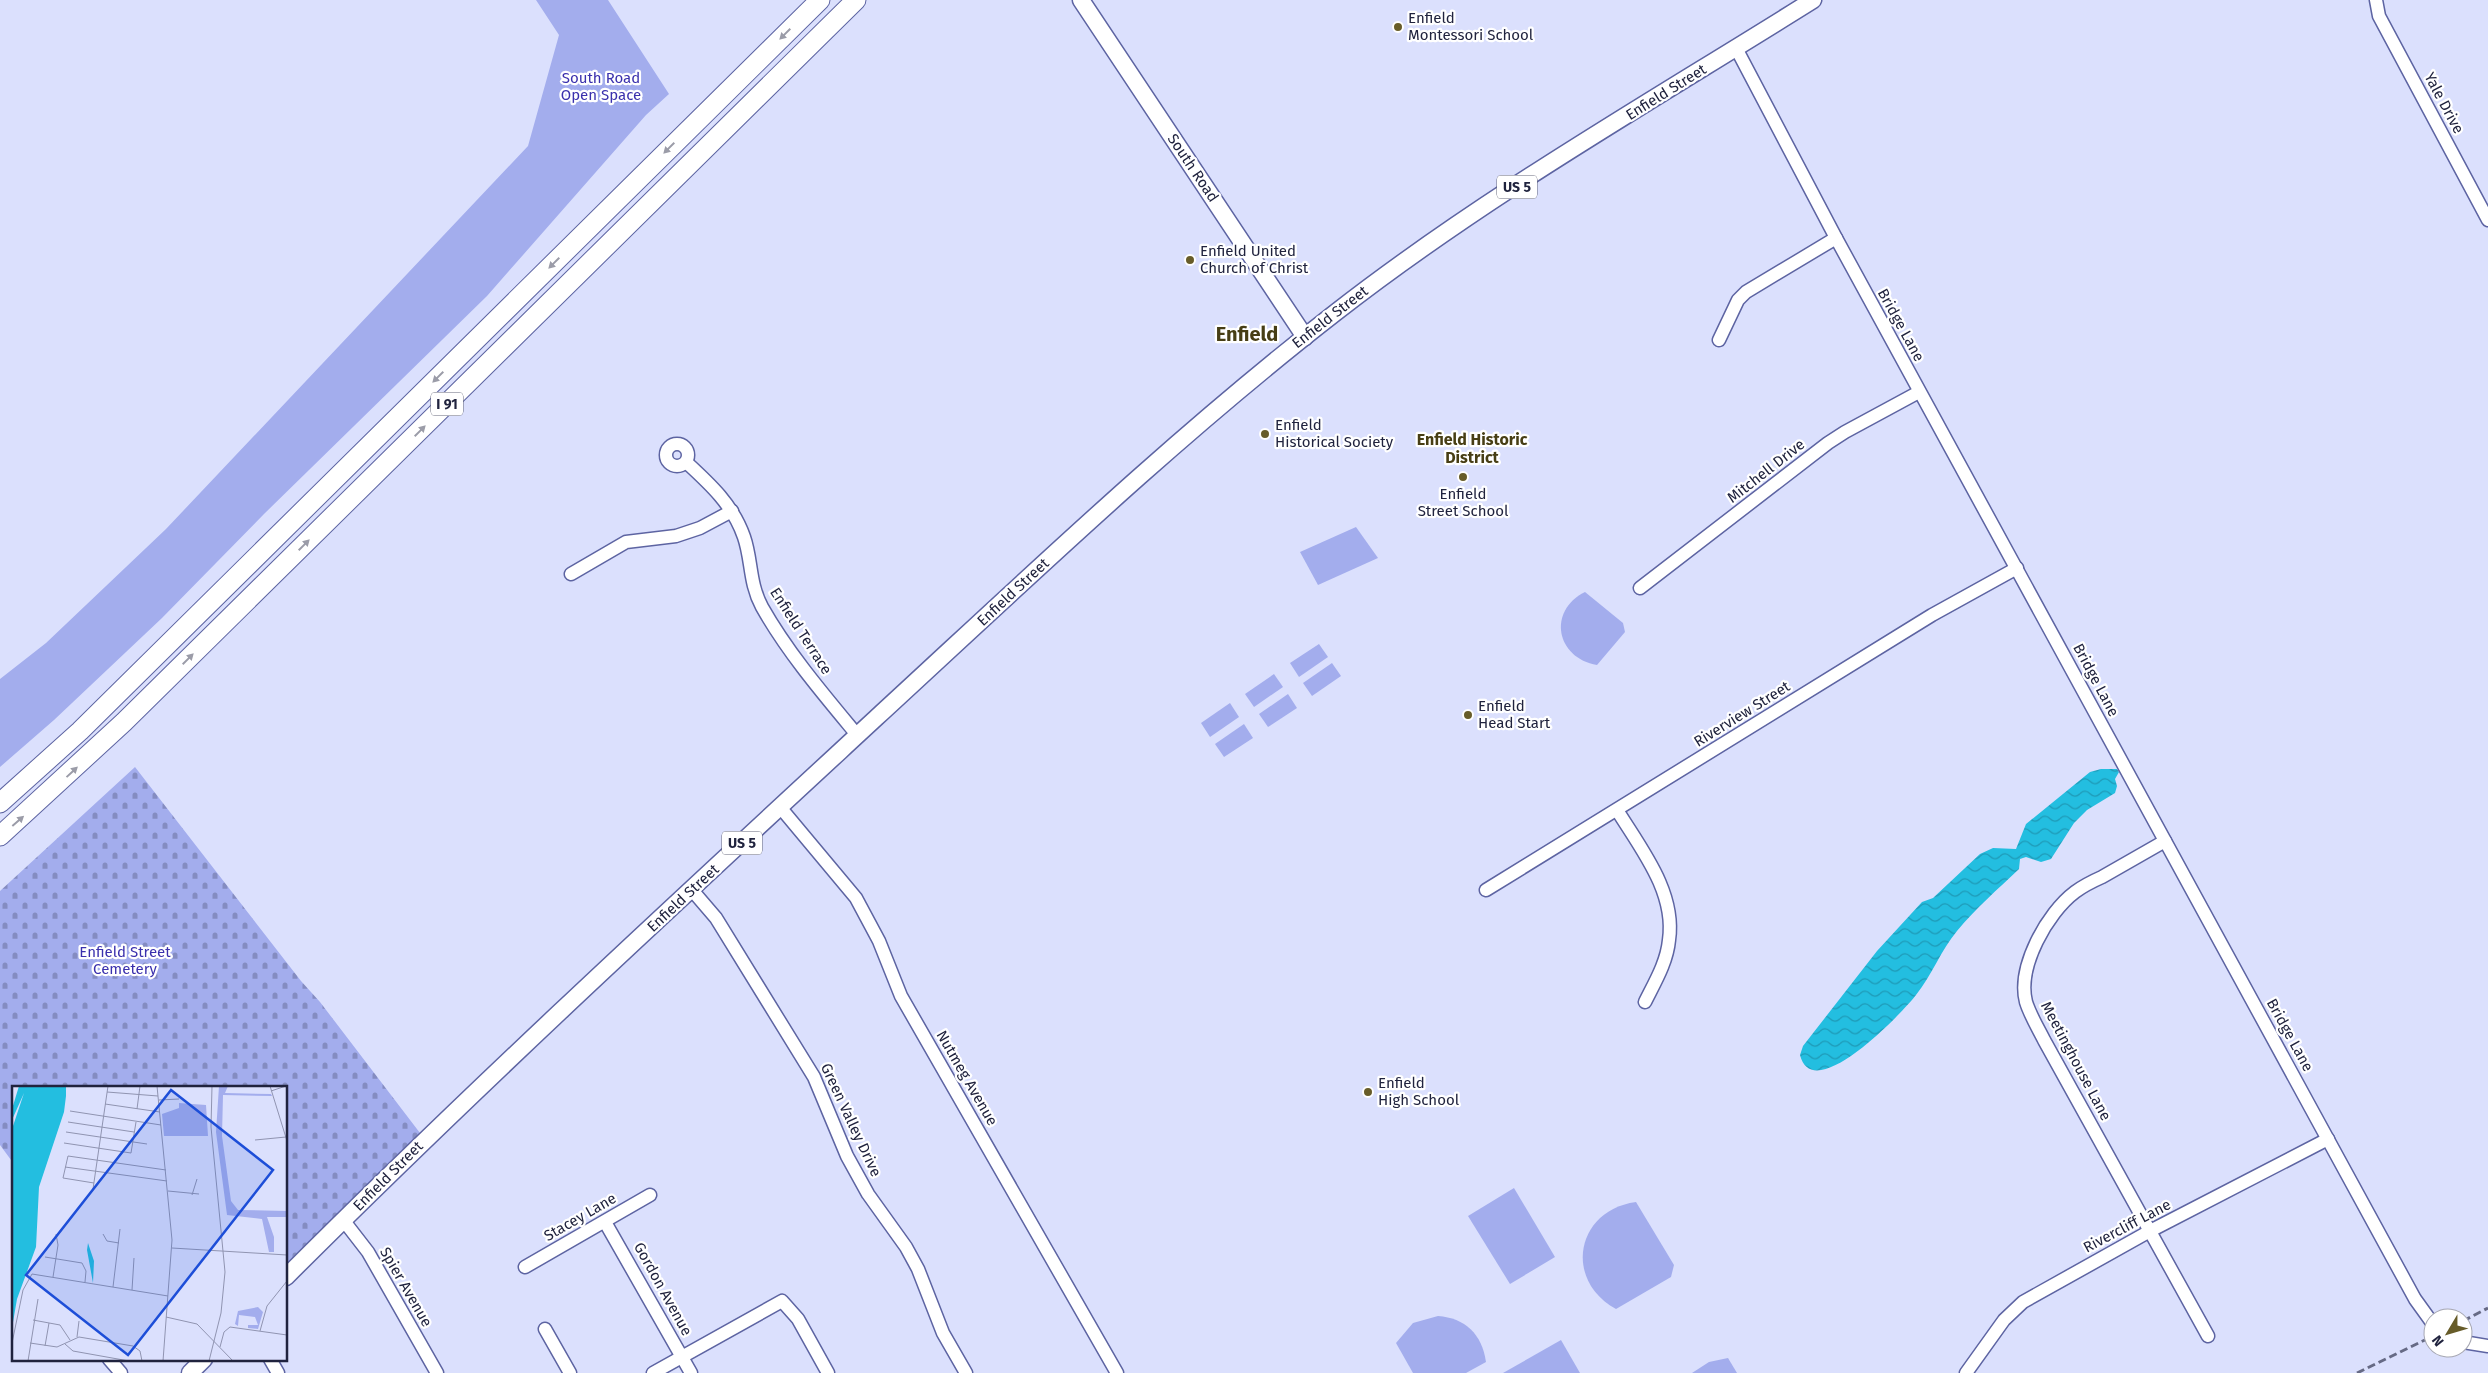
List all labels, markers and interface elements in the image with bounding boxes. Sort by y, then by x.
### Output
place label: Enfield Montessori School [1408,9,1534,44]
marker: Enfield Montessori School [1392,21,1404,33]
one-way arrow [779,28,791,40]
street label: Enfield Street [1622,60,1710,124]
park label: South Road Open Space [561,69,641,104]
street label: Yale Drive [2420,69,2468,137]
street label: South Road [1164,130,1222,206]
one-way arrow [664,142,676,154]
road number: US 5 [1497,176,1537,198]
place label: Enfield United Church of Christ [1200,242,1309,277]
marker: Enfield United Church of Christ [1184,254,1196,266]
one-way arrow [548,256,560,268]
street label: Enfield Street [1288,281,1372,352]
street label: Bridge Lane [1874,286,1928,364]
district label: Enfield [1216,322,1278,346]
one-way arrow [432,371,444,383]
road number: I 91 [431,392,463,416]
place label: Enfield Historical Society [1275,416,1394,451]
one-way arrow [413,425,425,437]
marker: Enfield Historical Society [1259,428,1271,440]
district label: Enfield Historic District [1417,430,1528,467]
street label: Mitchell Drive [1724,435,1808,507]
marker: Enfield Street School [1457,471,1469,483]
place label: Enfield Street School [1418,485,1509,520]
one-way arrow [298,539,310,551]
street label: Enfield Street [973,554,1053,630]
street label: Enfield Terrace [766,584,836,678]
street label: Bridge Lane [2069,640,2123,720]
one-way arrow [182,653,194,665]
street label: Riverview Street [1691,677,1794,751]
place label: Enfield Head Start [1478,697,1551,732]
marker: Enfield Head Start [1462,709,1474,721]
one-way arrow [65,766,77,778]
one-way arrow [11,815,24,826]
road number: US 5 [722,831,762,854]
street label: Enfield Street [643,860,723,936]
park label: Enfield Street Cemetery [79,943,171,978]
street label: Bridge Lane [2263,996,2317,1074]
street label: Meetinghouse Lane [2037,998,2115,1124]
street label: Nutmeg Avenue [932,1027,1002,1129]
street label: Green Valley Drive [817,1060,885,1180]
place label: Enfield High School [1378,1074,1460,1109]
inset map [12,1086,288,1360]
marker: Enfield High School [1362,1086,1374,1098]
street label: Enfield Street [349,1137,427,1215]
street label: Stacey Lane [541,1189,619,1245]
street label: Rivercliff Lane [2080,1195,2174,1257]
street label: Gordon Avenue [630,1239,696,1339]
street label: Spier Avenue [376,1244,436,1330]
north arrow [2423,1308,2473,1358]
text: N [2429,1332,2448,1350]

